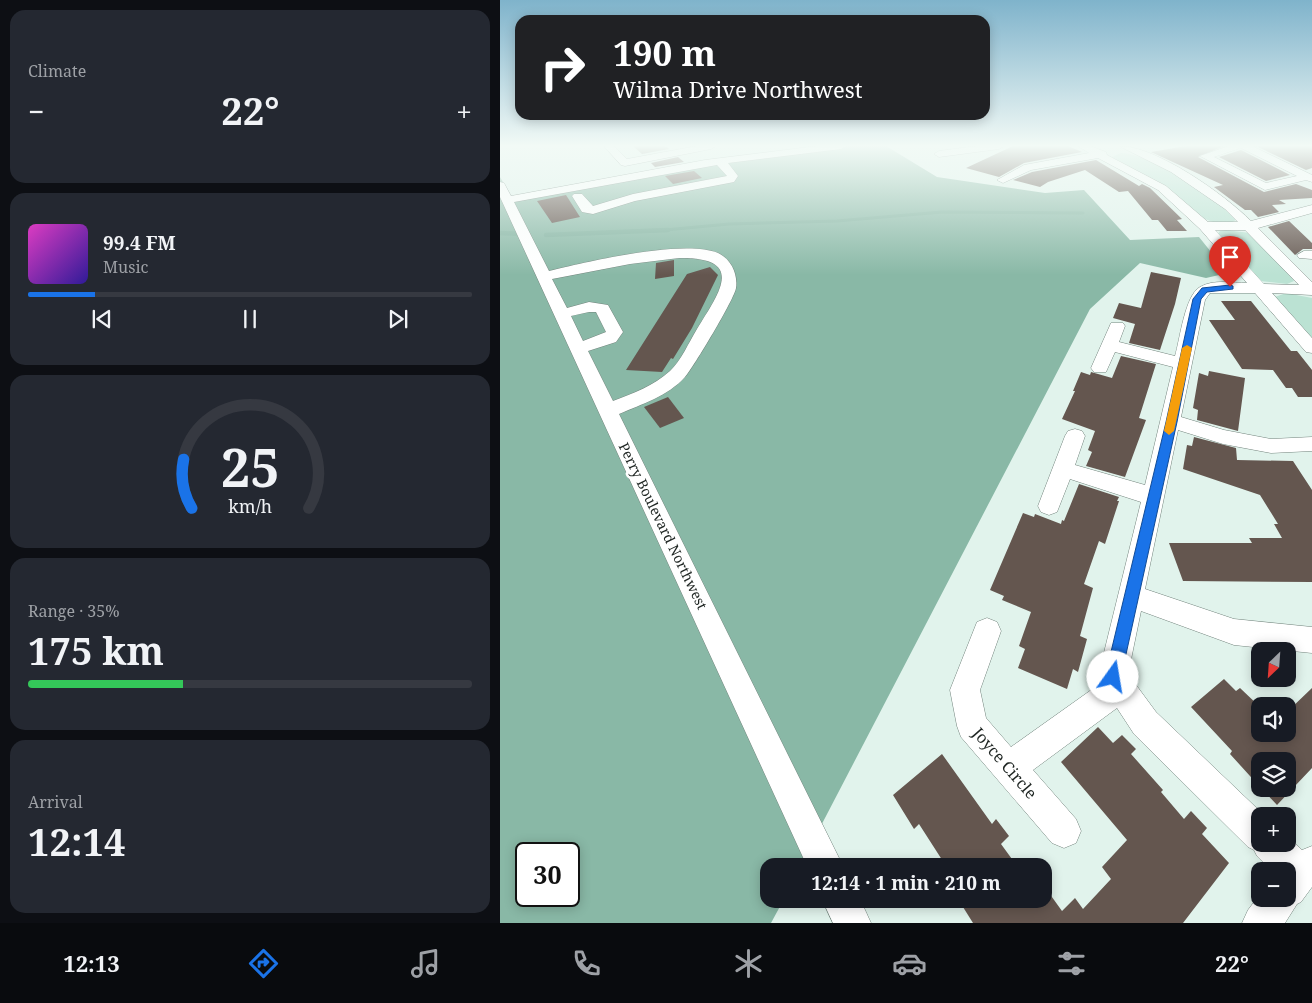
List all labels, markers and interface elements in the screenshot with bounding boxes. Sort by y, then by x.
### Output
text: 190 m [613,29,716,76]
icon: right [530,35,595,100]
text: Climate [28,60,86,82]
text: Wilma Drive Northwest [613,74,862,104]
text: 22° [221,84,279,136]
text: − [28,92,44,130]
text: + [456,92,472,130]
text: 99.4 FM [103,230,176,256]
pin [1209,236,1251,287]
icon: arrive [1216,243,1244,271]
text: Music [103,256,148,278]
icon: previous [88,305,116,333]
icon: pause [236,305,264,333]
icon: next [384,305,412,333]
text: 25 [221,431,279,502]
street label: Perry Boulevard Northwest [615,439,712,612]
text: km/h [228,494,272,518]
text: Range · 35% [28,600,120,622]
text: 175 km [28,624,164,676]
north arrow [1251,642,1296,688]
map controls [1251,642,1296,907]
position arrow [1086,650,1138,702]
button: sound [1251,697,1296,742]
street label: Joyce Circle [967,722,1042,803]
button: layers [1251,752,1296,797]
text: Arrival [28,791,83,813]
button: + [1251,807,1296,852]
text: 12:14 [28,815,125,867]
speed limit sign: 30 [515,842,580,907]
button: − [1251,862,1296,907]
text: 12:14 · 1 min · 210 m [811,870,1001,896]
icon: directions [246,946,281,981]
icon: music [408,946,443,981]
icon: phone [569,946,604,981]
icon: climate [731,946,766,981]
icon: car [892,946,927,981]
icon: filters [1054,946,1089,981]
text: 12:13 [63,948,120,978]
text: 22° [1215,948,1249,978]

